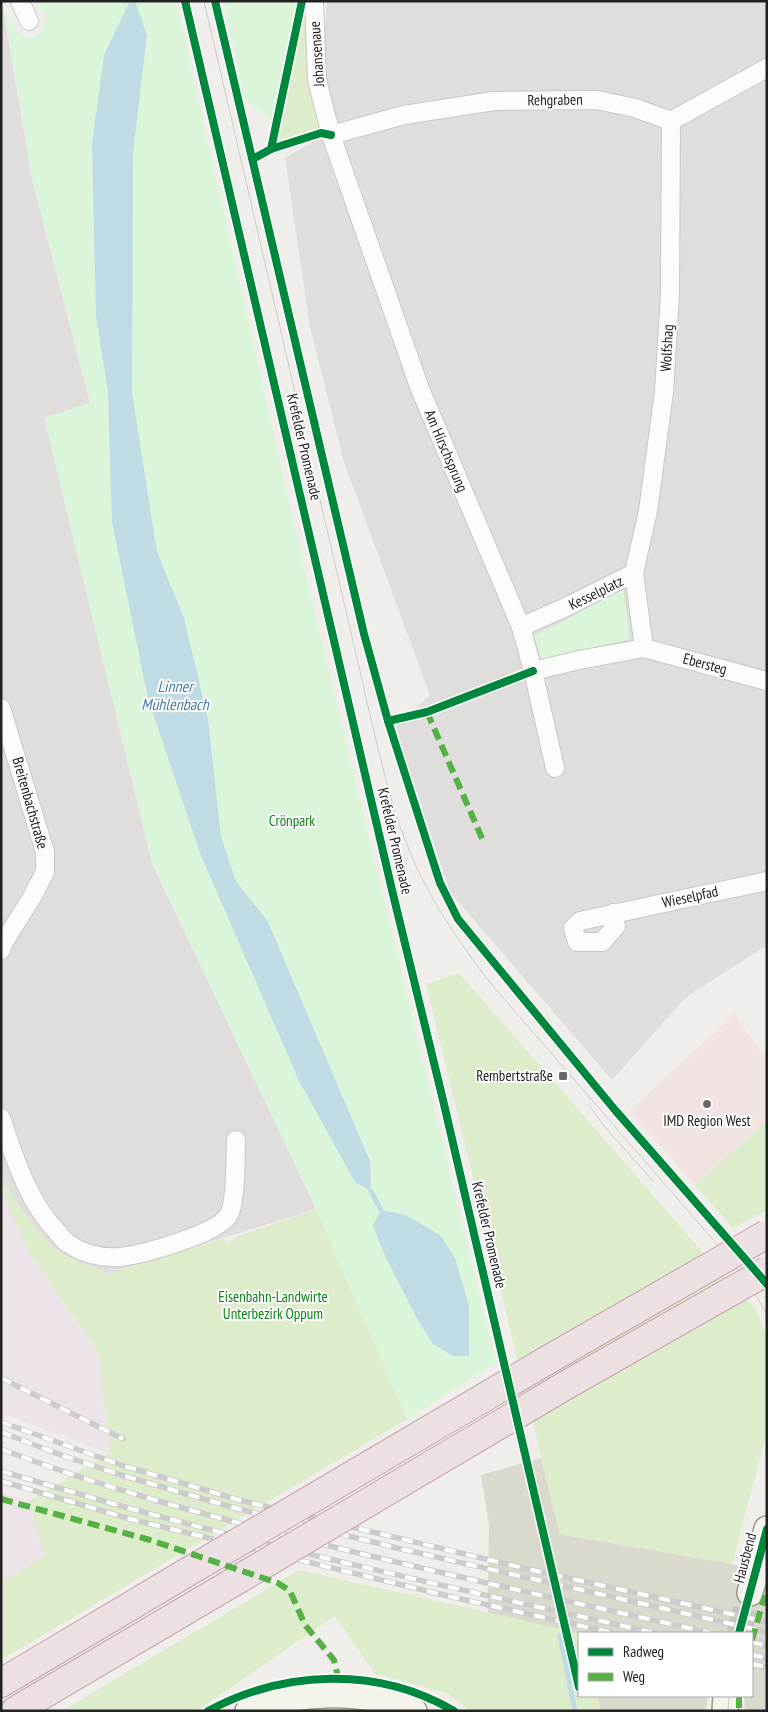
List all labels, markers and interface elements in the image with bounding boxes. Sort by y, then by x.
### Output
street label: Johansenaue [305,21,328,89]
street label: Rehgraben [527,90,583,109]
street label: Wolfshag [656,324,677,372]
street label: Krefelder Promenade [283,392,326,502]
street label: Am Hirschsprung [421,407,472,495]
street label: Kesselplatz [565,571,626,614]
street label: Ebersteg [681,649,729,679]
water label: Linner Mühlenbach [141,676,210,714]
street label: Breitenbachstraße [8,755,53,851]
street label: Krefelder Promenade [374,786,417,896]
park label: Crönpark [269,811,315,830]
street label: Wieselpfad [660,881,720,912]
place label: Rembertstraße [476,1066,553,1085]
marker: Rembertstraße [557,1070,569,1082]
marker: IMD Region West [701,1098,713,1110]
place label: IMD Region West [663,1111,751,1130]
street label: Krefelder Promenade [468,1180,511,1290]
park label: Eisenbahn-Landwirte Unterbezirk Oppum [218,1287,328,1323]
street label: Hausbend [729,1531,760,1585]
legend [578,1632,753,1697]
text: Radweg [623,1642,664,1661]
text: Weg [623,1667,645,1686]

